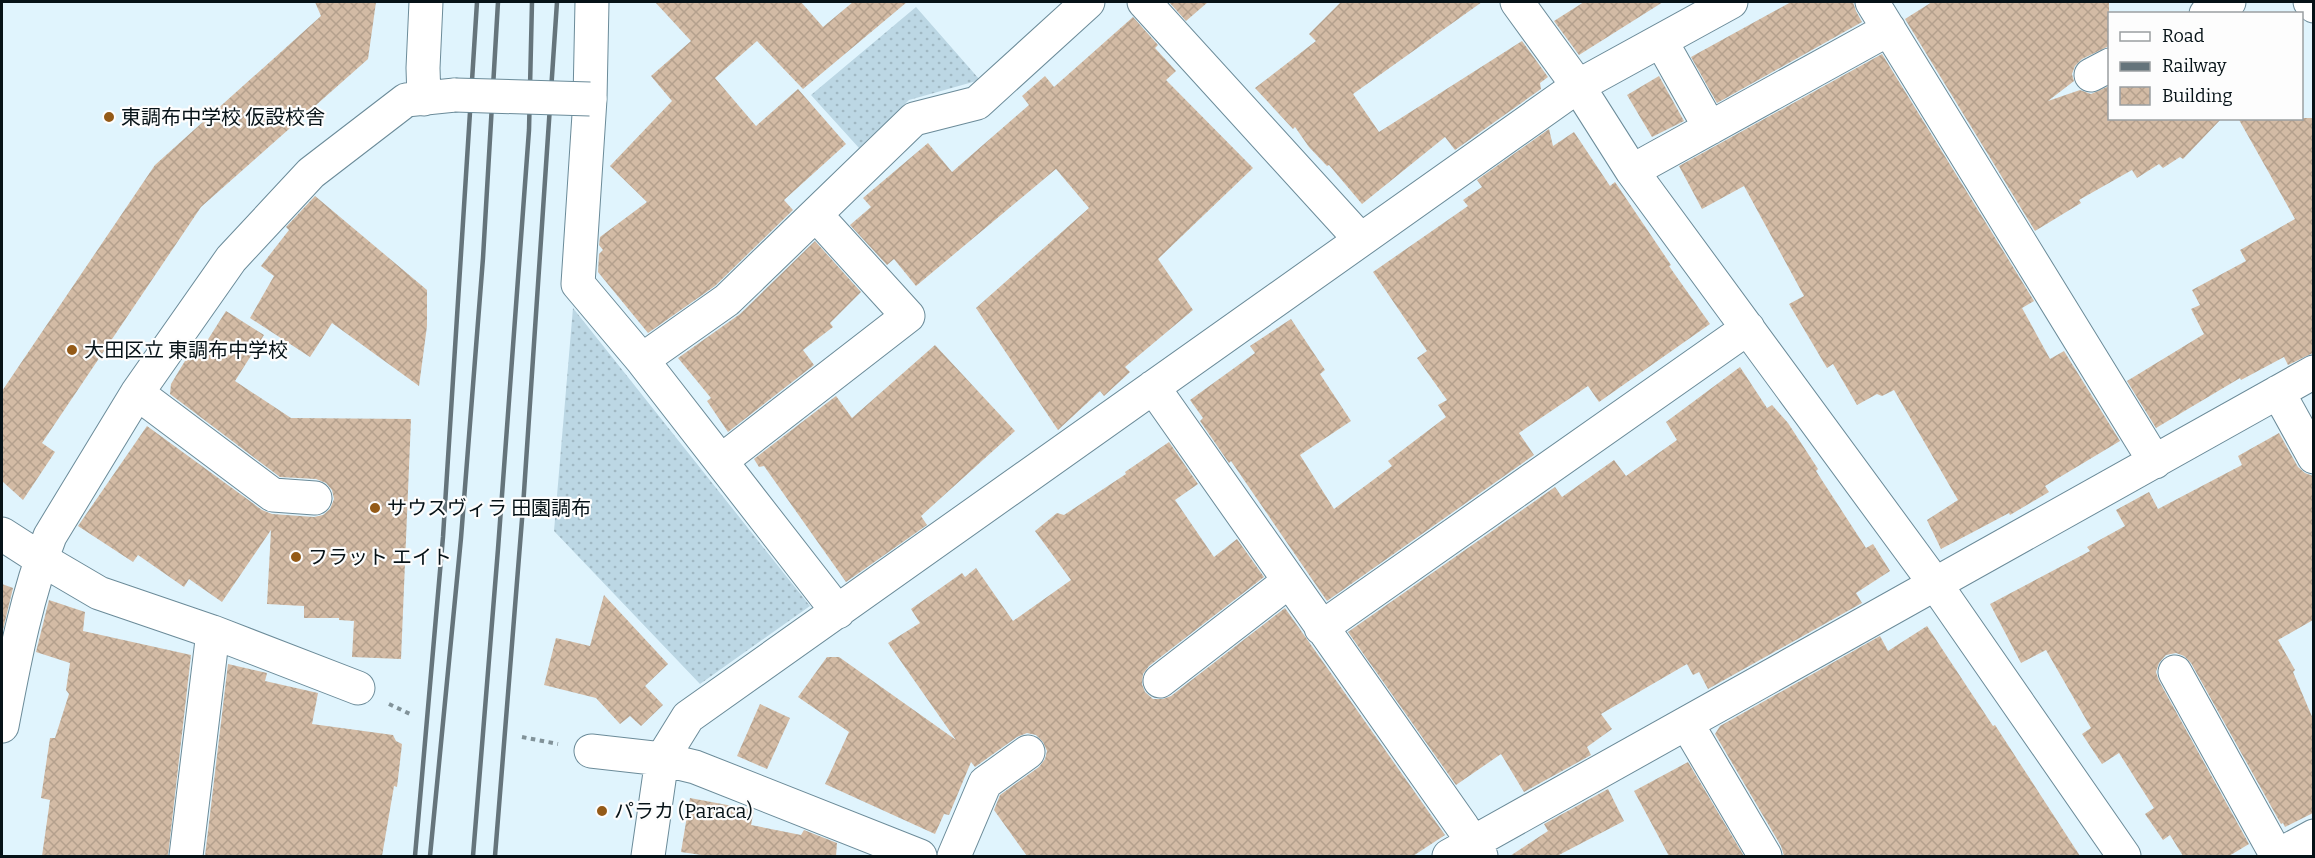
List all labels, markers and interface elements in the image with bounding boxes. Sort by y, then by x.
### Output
legend [2108,12,2303,120]
text: Road [2162,25,2205,47]
text: Railway [2162,55,2227,77]
text: Building [2162,85,2233,107]
place label: 東調布中学校 仮設校舎 [121,105,325,129]
marker: 東調布中学校 仮設校舎 [102,110,116,124]
place label: 大田区立 東調布中学校 [84,338,288,362]
marker: 大田区立 東調布中学校 [65,343,79,357]
place label: サウスヴィラ 田園調布 [387,496,591,520]
marker: サウスヴィラ 田園調布 [368,501,382,515]
place label: フラット エイト [308,545,452,569]
marker: フラット エイト [289,550,303,564]
place label: パラカ (Paraca) [614,799,753,823]
marker: パラカ (Paraca) [595,804,609,818]

